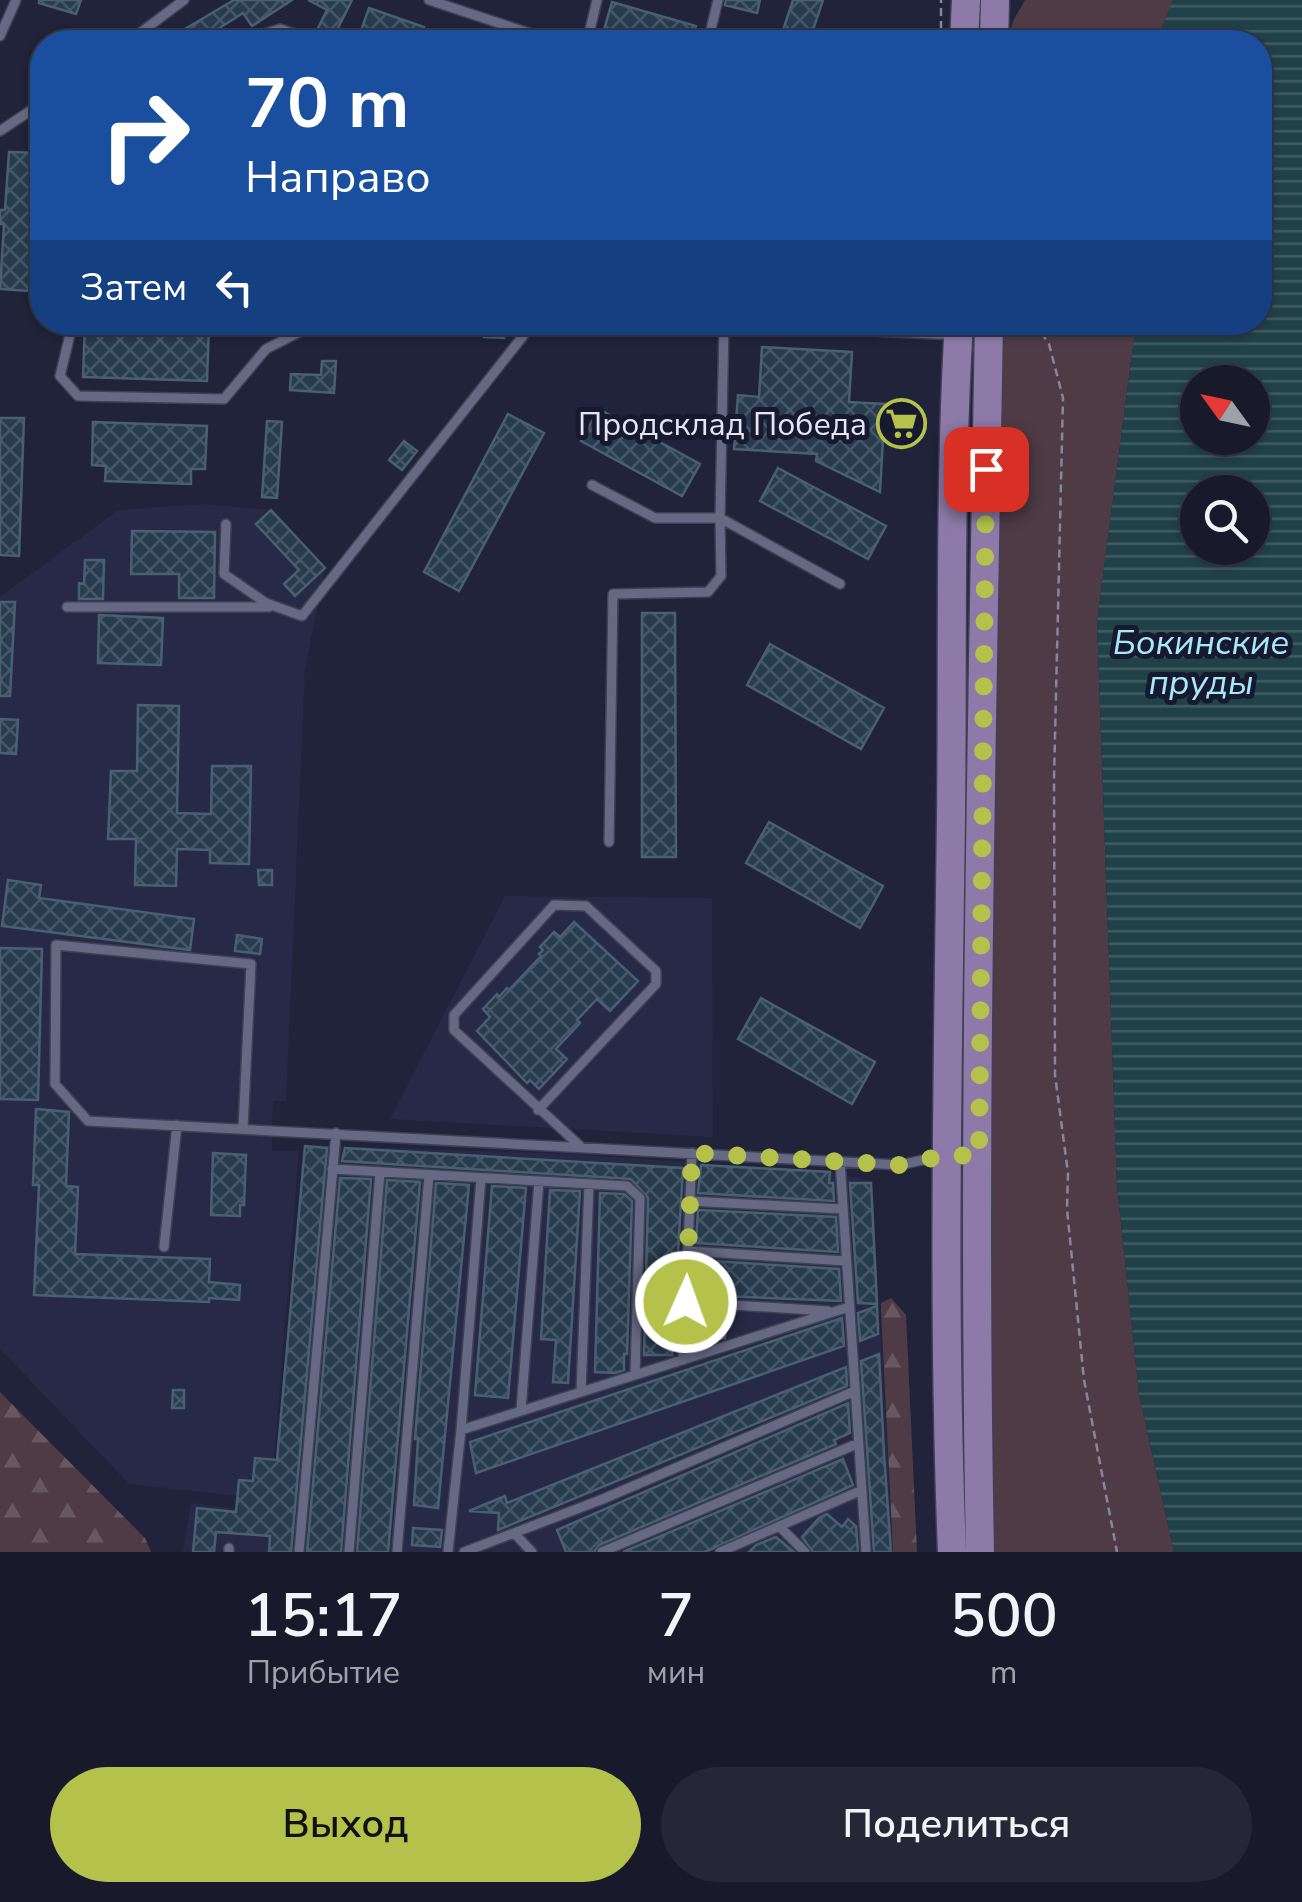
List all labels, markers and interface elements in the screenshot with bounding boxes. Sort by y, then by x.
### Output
text: 70 m [245,56,409,152]
icon: right [80,70,210,200]
text: Направо [245,147,431,208]
icon: left [207,260,262,315]
text: Затем [80,262,187,313]
north arrow [1180,365,1270,455]
map controls [1180,365,1270,565]
supermarket icon: Продсклад Победа [876,398,928,450]
place label: Продсклад Победа [578,403,867,446]
pin [944,427,1029,512]
icon: arrive [959,442,1014,497]
button: search [1180,475,1270,565]
water label: Бокинские пруды [1113,619,1289,706]
position arrow [634,1250,738,1354]
text: 15:17 [244,1575,403,1657]
text: 7 [658,1575,694,1657]
text: 500 [950,1575,1058,1657]
text: Прибытие [247,1651,400,1694]
text: мин [647,1651,705,1694]
text: m [990,1651,1017,1694]
button: Выход [50,1767,641,1882]
button: Поделиться [661,1767,1252,1882]

